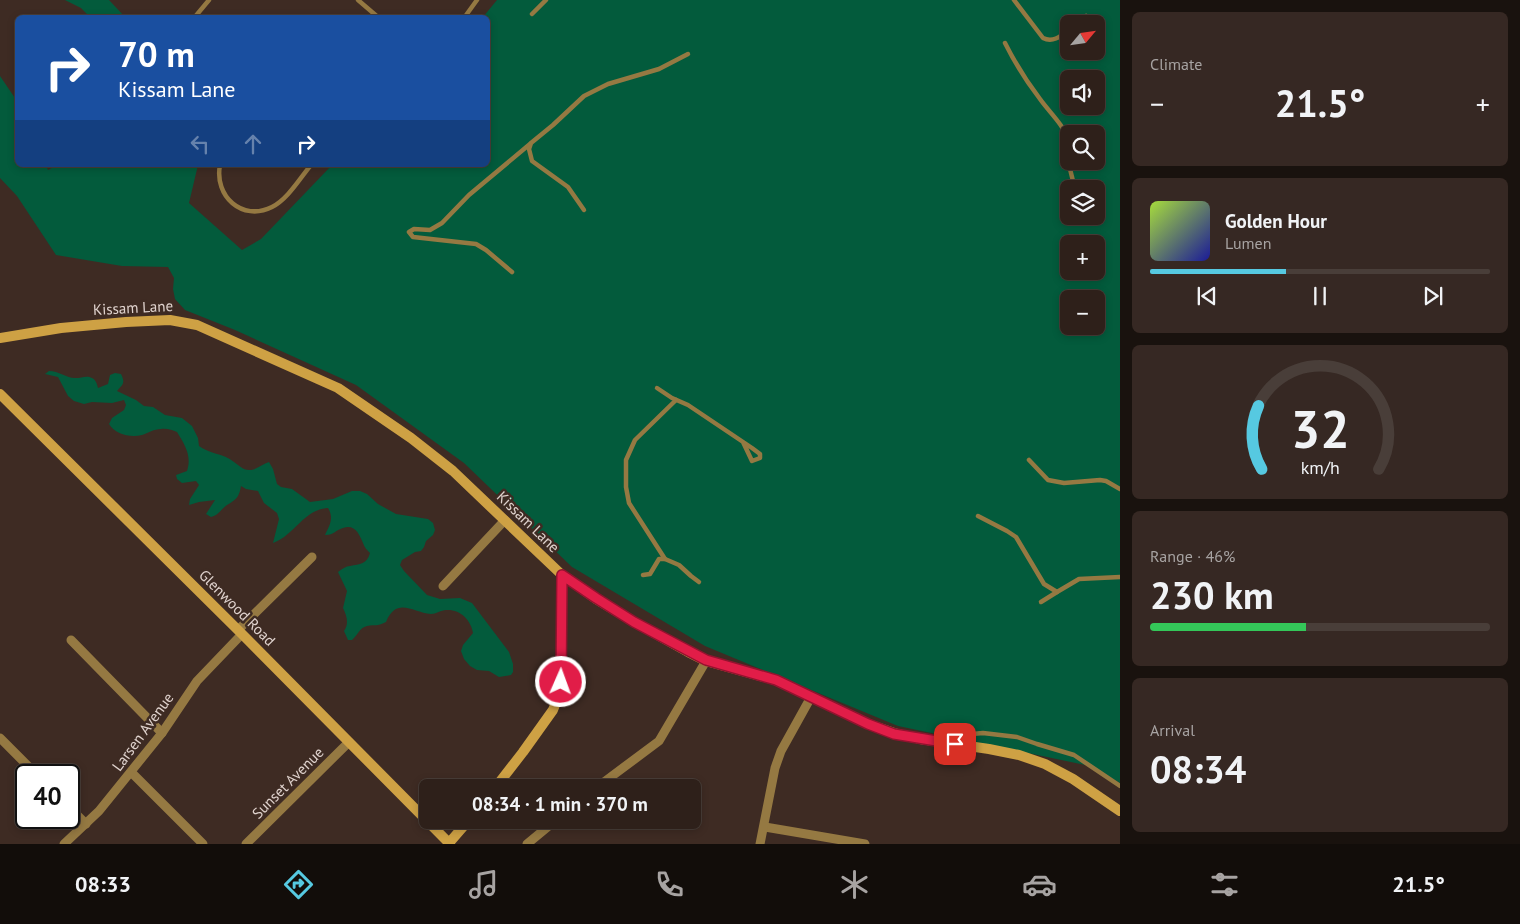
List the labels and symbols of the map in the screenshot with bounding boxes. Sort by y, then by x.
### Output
north arrow [1060,15,1105,60]
street label: Kissam Lane [92,296,173,319]
street label: Kissam Lane [493,487,564,556]
street label: Glenwood Road [195,566,279,650]
position arrow [534,655,586,707]
street label: Larsen Avenue [108,689,177,775]
pin [934,723,976,765]
street label: Sunset Avenue [248,743,327,822]
speed limit sign: 40 [15,764,80,829]

